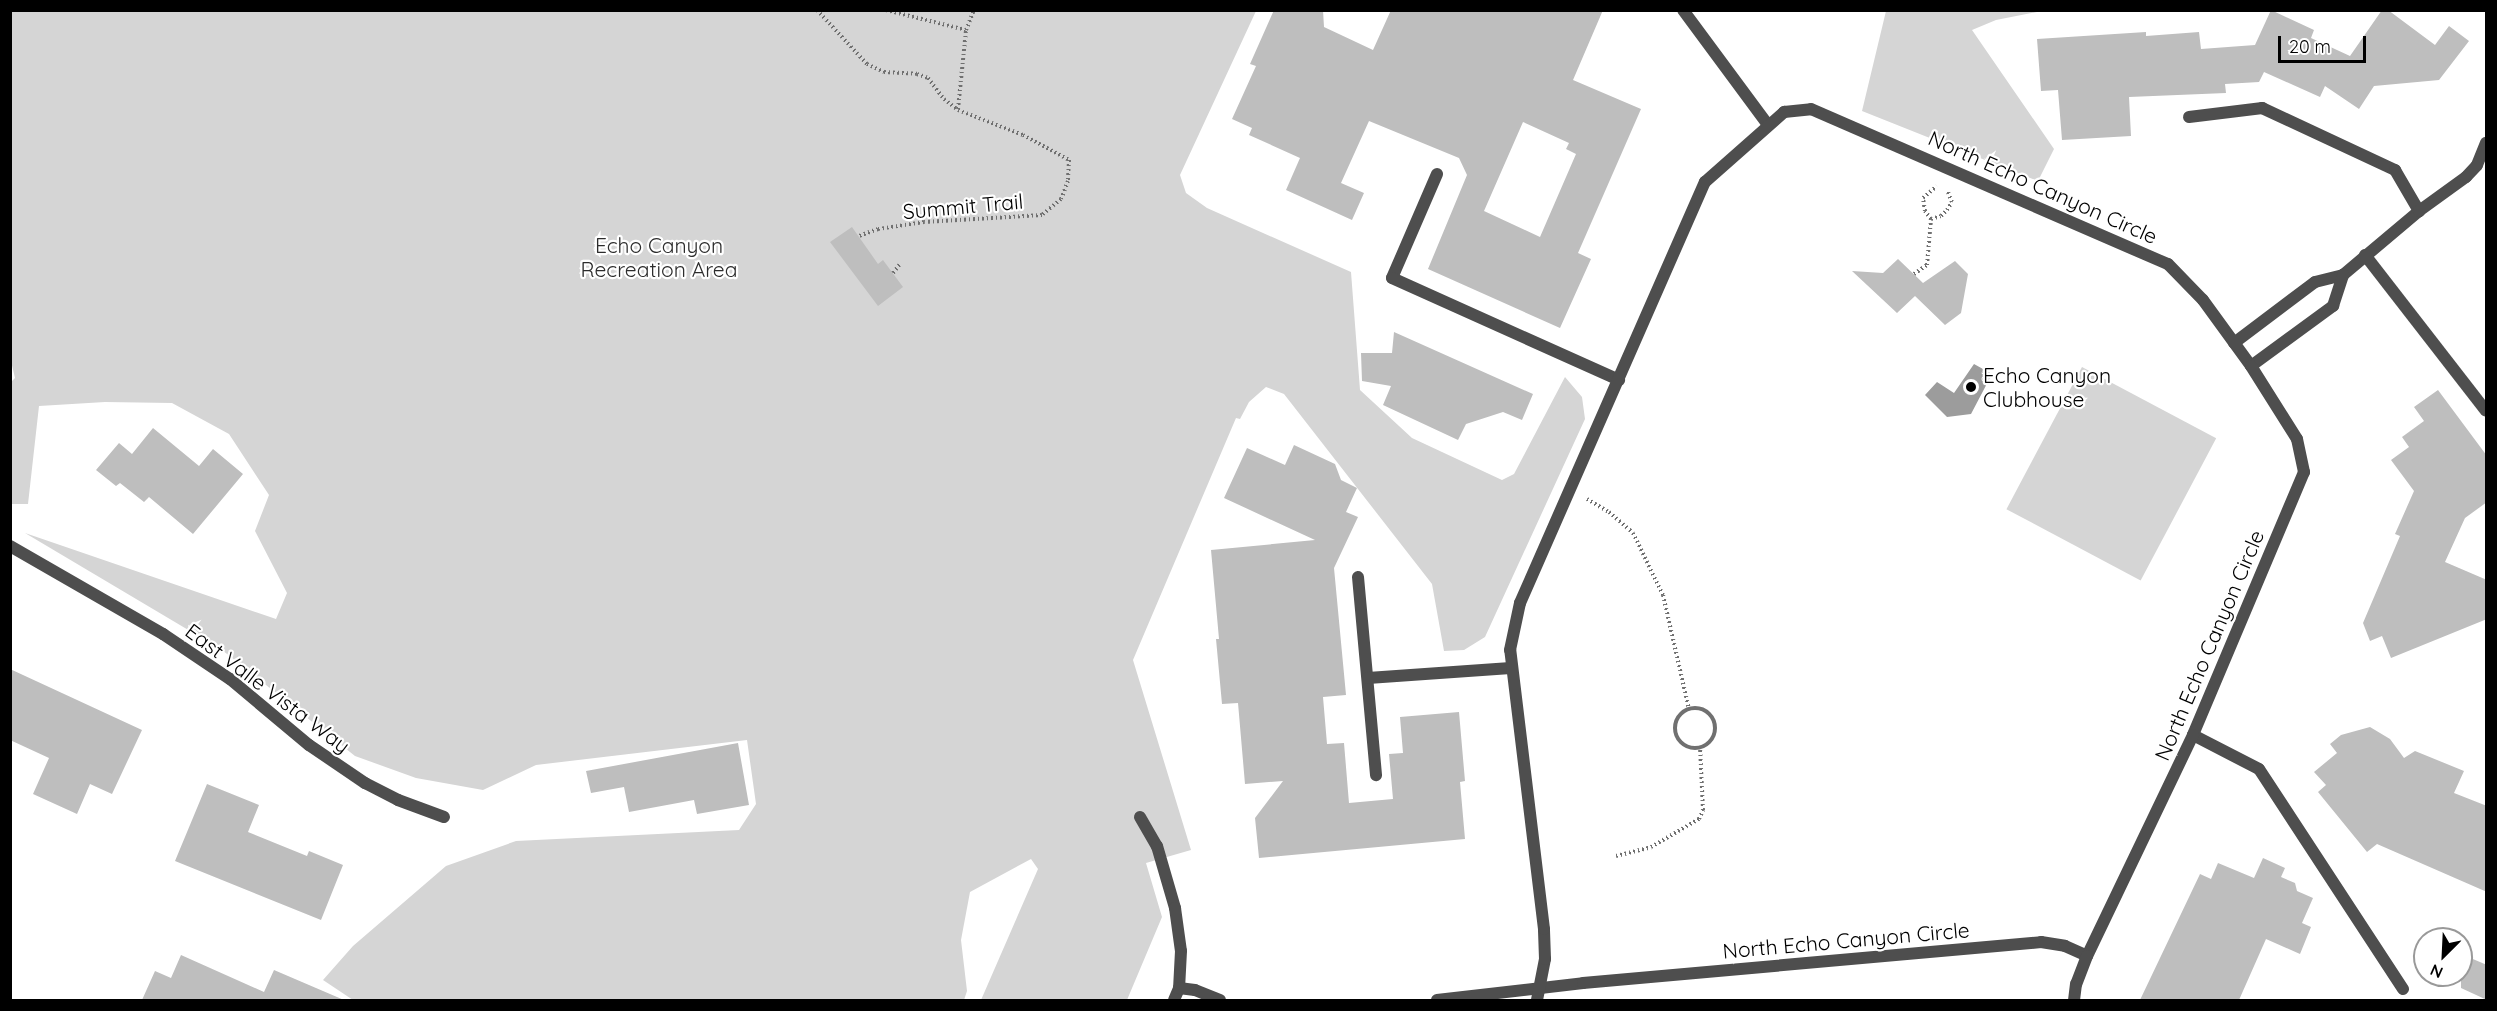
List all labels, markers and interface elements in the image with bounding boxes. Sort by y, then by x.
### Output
scale bar [2281,24,2370,62]
text: 20 m [2289,35,2331,58]
street label: North Echo Canyon Circle [1925,125,2161,249]
street label: Summit Trail [902,188,1024,224]
park label: Echo Canyon Recreation Area [580,232,738,282]
place label: Echo Canyon Clubhouse [1983,362,2111,412]
marker: Echo Canyon Clubhouse [1964,380,1978,394]
street label: North Echo Canyon Circle [2149,526,2269,764]
street label: East Valle Vista Way [181,618,355,758]
street label: North Echo Canyon Circle [1721,917,1971,963]
north arrow [2413,927,2473,987]
text: N [2427,960,2446,983]

